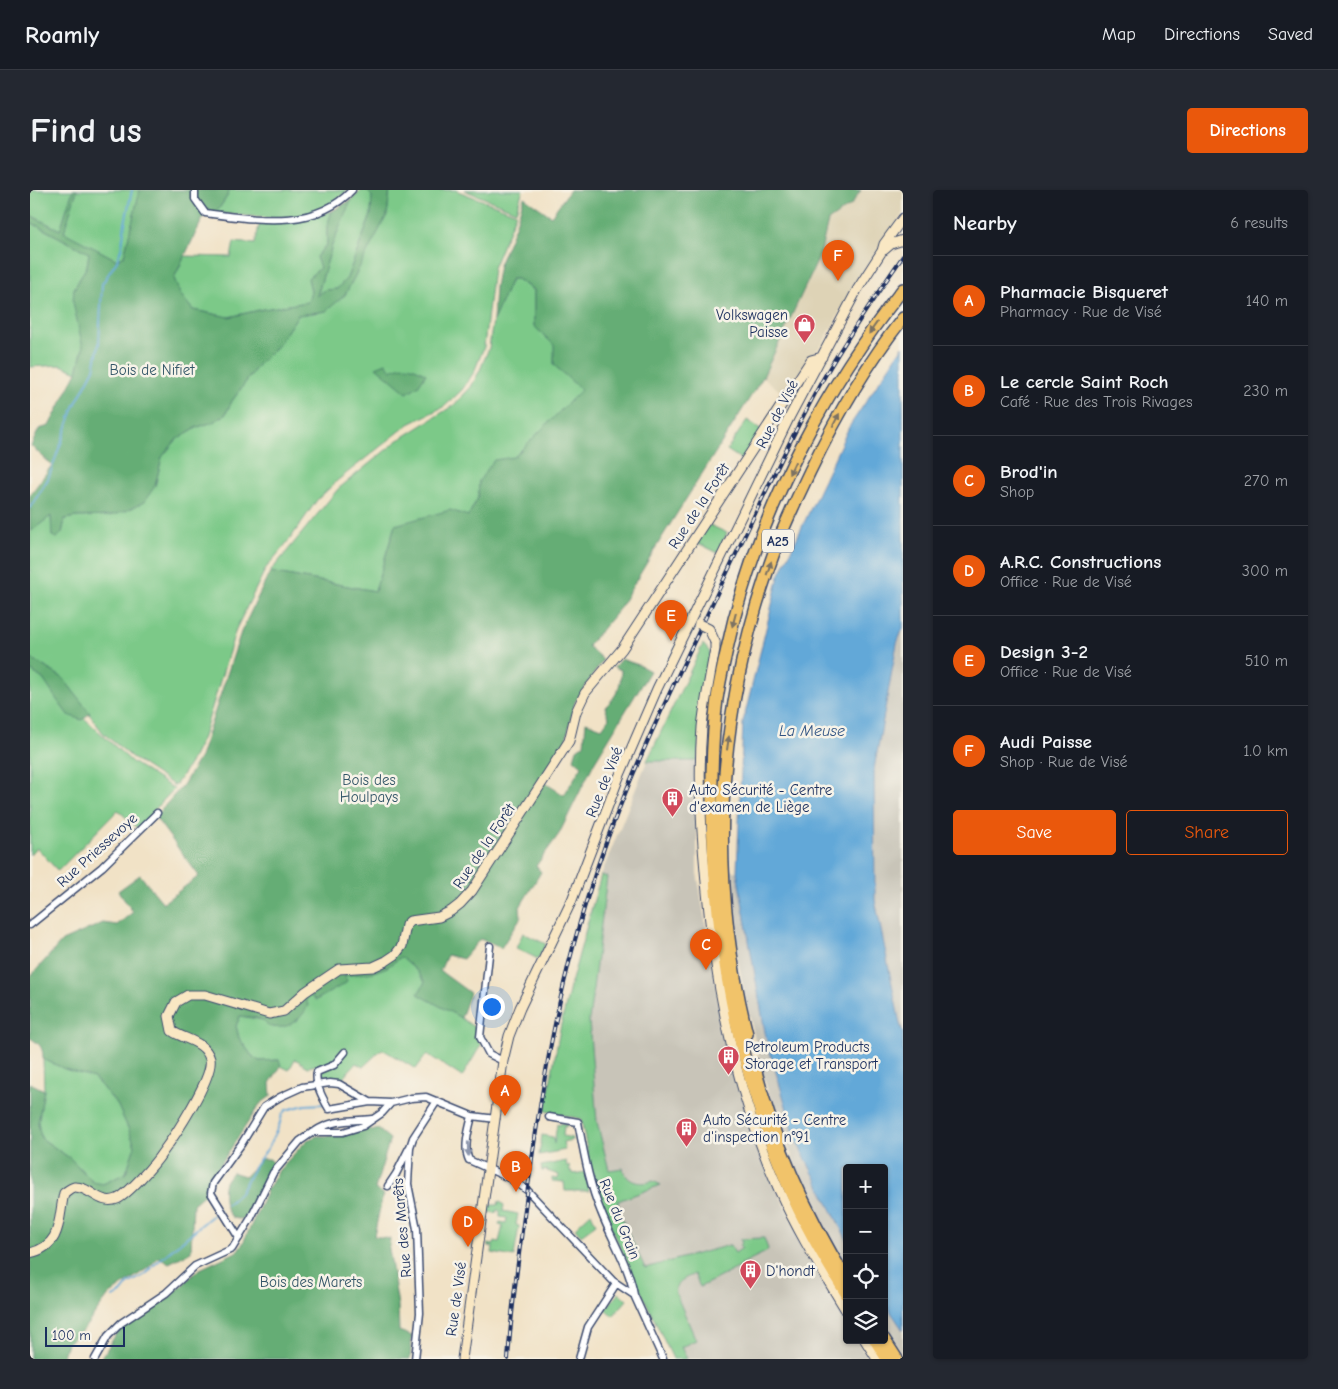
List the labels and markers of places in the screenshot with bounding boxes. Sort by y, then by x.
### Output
pin: F [822,240,854,281]
place label: Volkswagen Paisse [716,306,788,341]
shop icon: Volkswagen Paisse [792,312,816,343]
pin: E [655,600,687,641]
place label: Auto Sécurité - Centre d'examen de Liège [689,781,833,816]
building icon: Auto Sécurité - Centre d'examen de Liège [661,787,685,818]
pin: C [690,929,722,970]
place label: Petroleum Products Storage et Transport [745,1038,878,1073]
building icon: Petroleum Products Storage et Transport [717,1044,741,1075]
pin: A [489,1075,521,1116]
place label: Auto Sécurité - Centre d'inspection n°91 [703,1111,847,1146]
building icon: Auto Sécurité - Centre d'inspection n°91 [675,1117,699,1148]
pin: B [500,1151,532,1192]
pin: D [452,1206,484,1247]
building icon: D'hondt [738,1259,762,1290]
place label: D'hondt [766,1262,816,1280]

